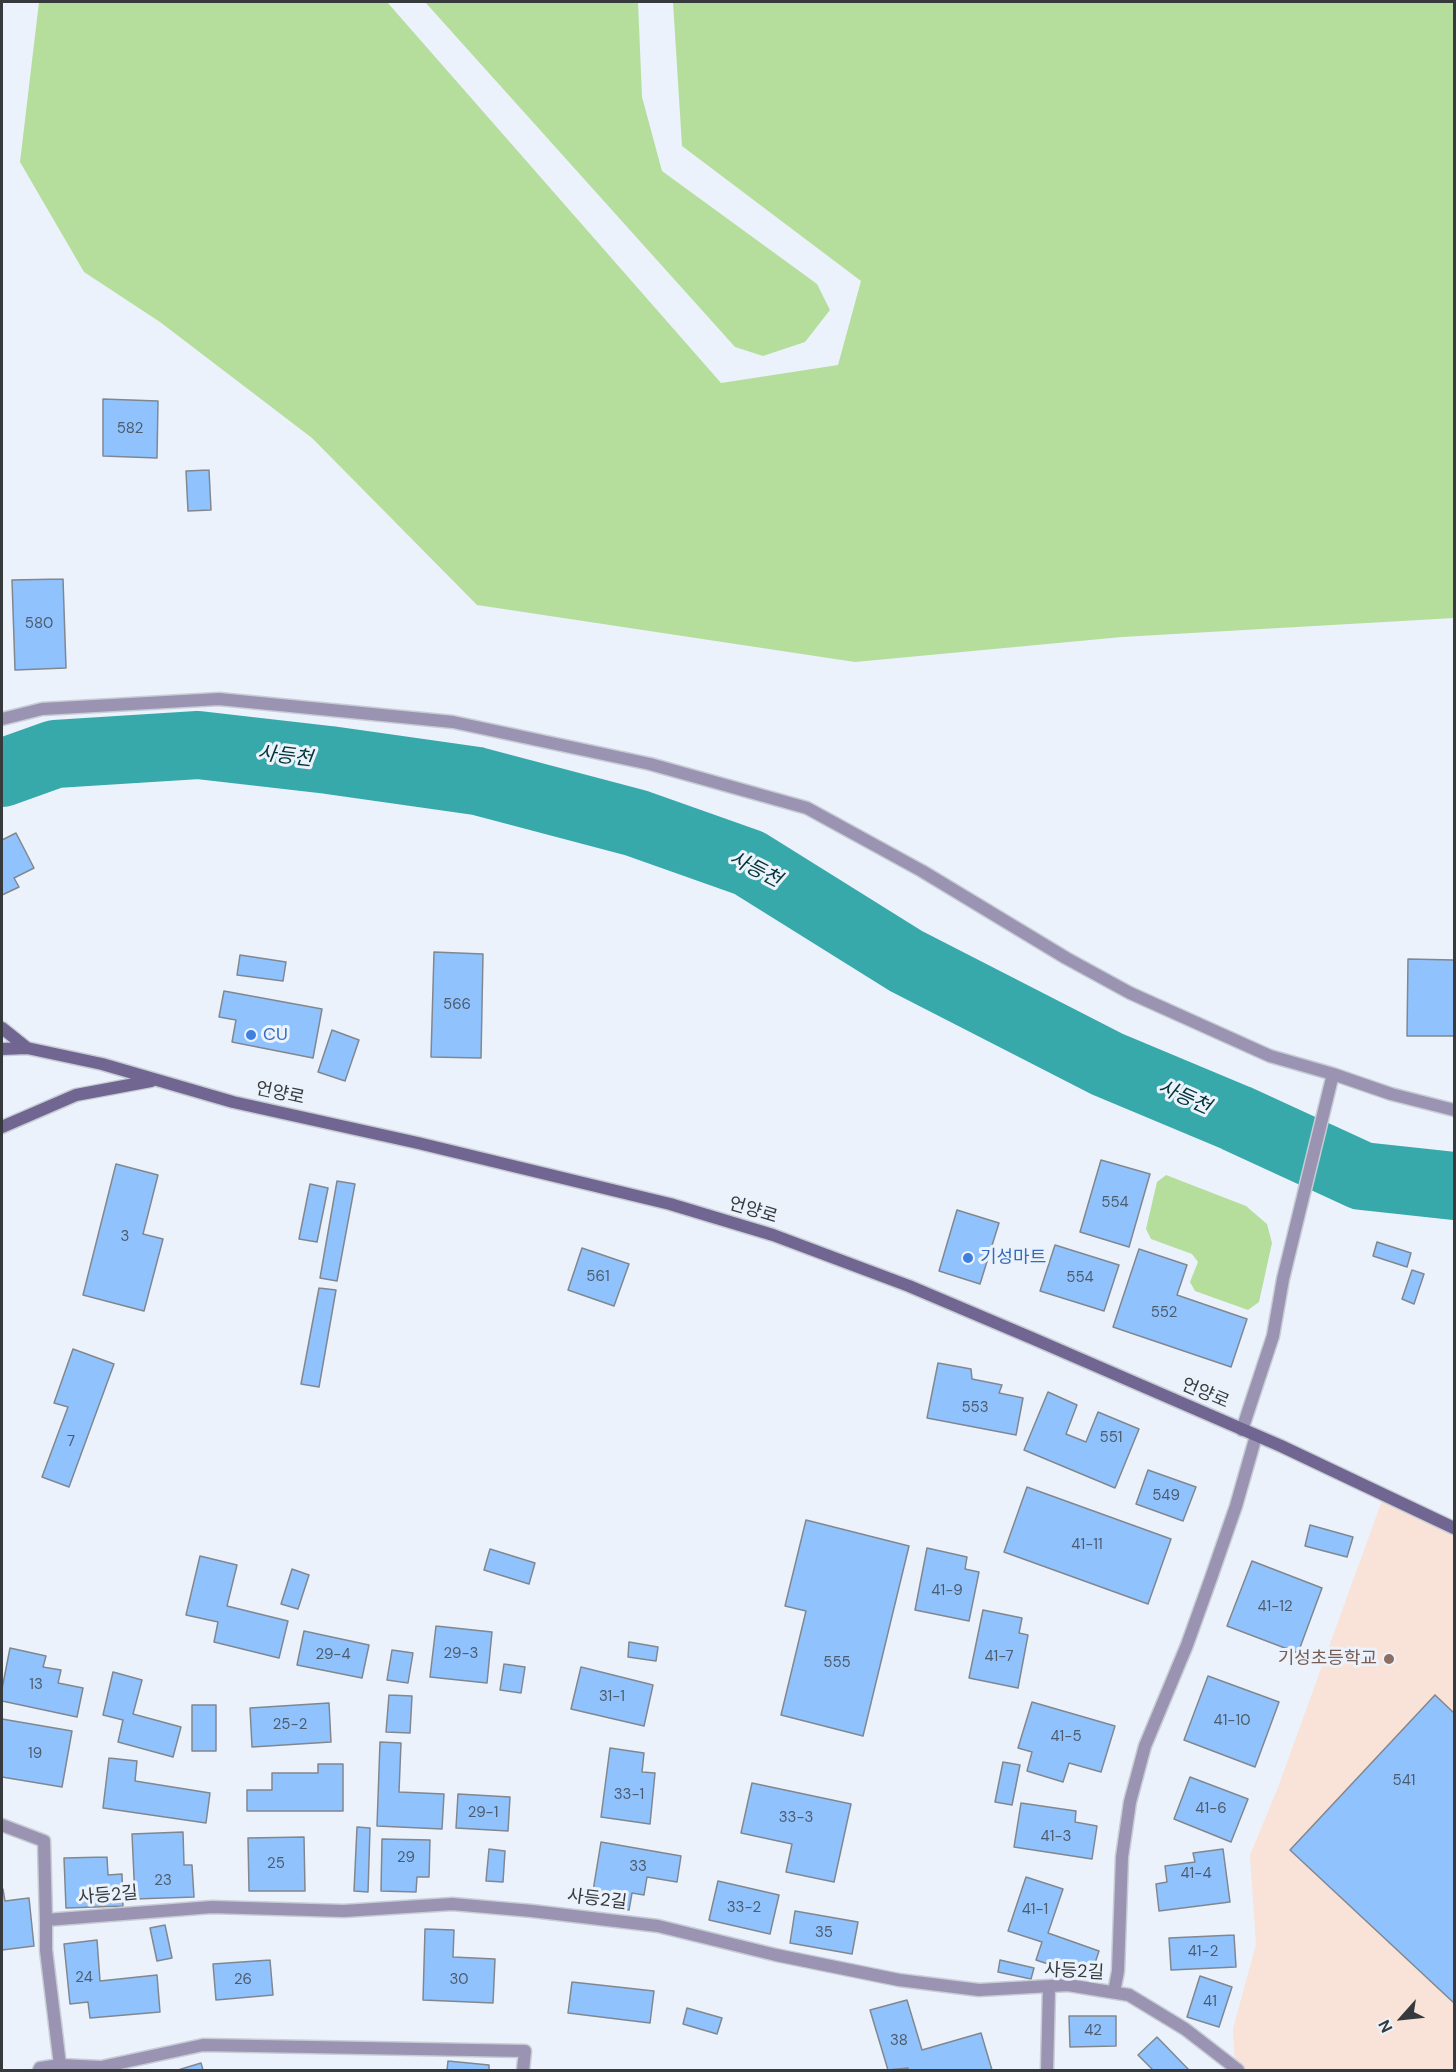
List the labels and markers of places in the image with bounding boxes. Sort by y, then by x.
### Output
place label: CU [263,1024,288,1046]
marker: CU [244,1028,258,1042]
place label: 기성마트 [980,1247,1046,1269]
marker: 기성마트 [961,1251,975,1265]
place label: 기성초등학교 [1278,1648,1377,1670]
marker: 기성초등학교 [1382,1652,1396,1666]

